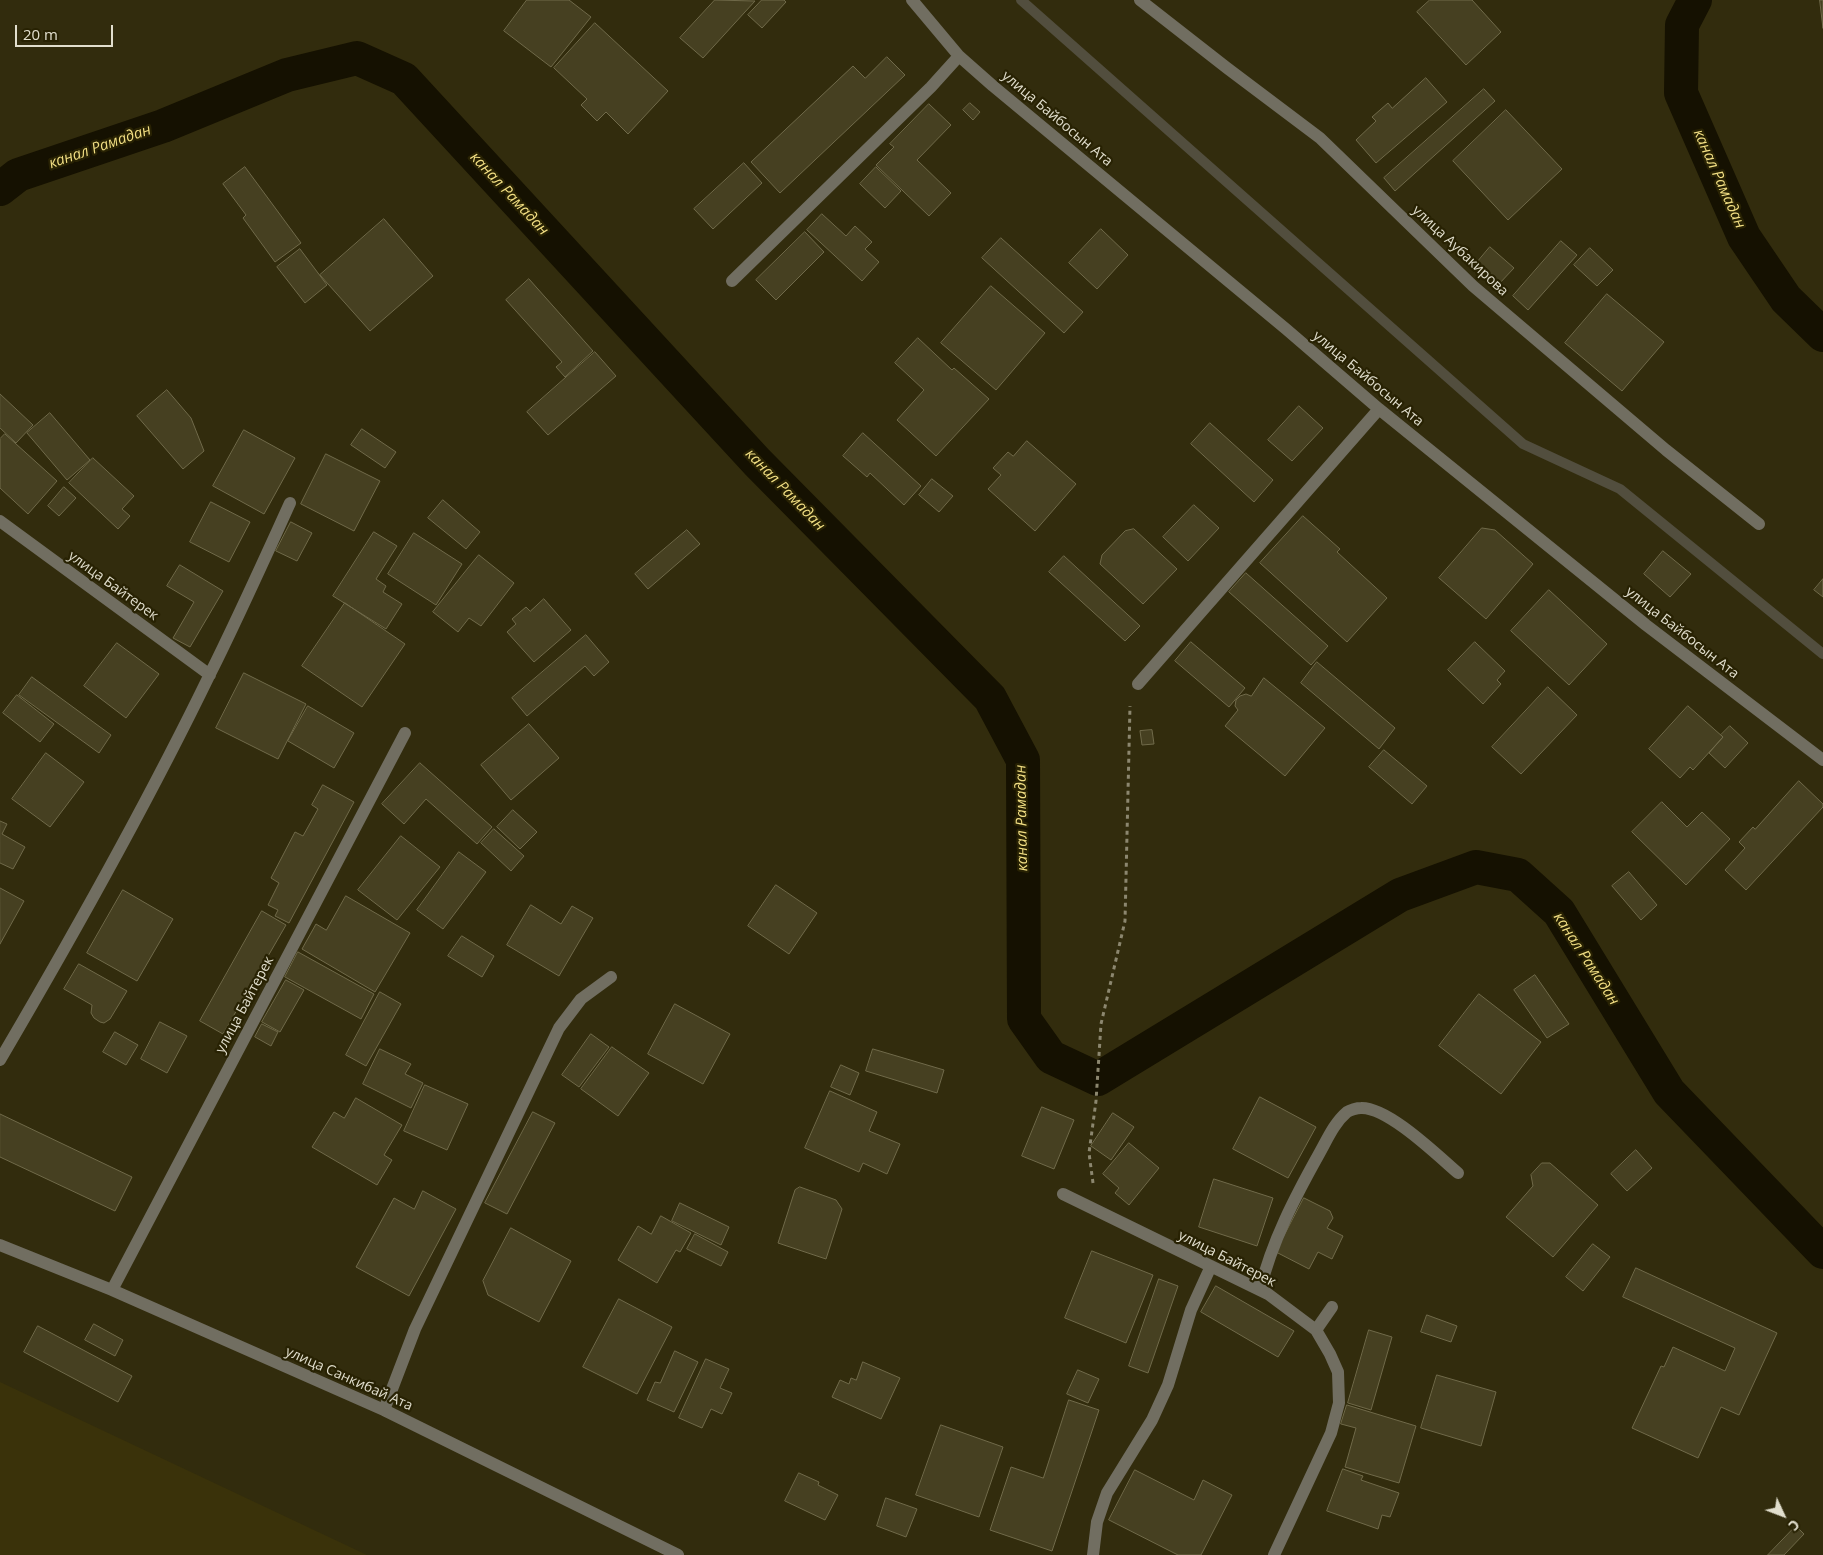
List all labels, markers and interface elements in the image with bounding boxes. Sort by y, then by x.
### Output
scale bar [18,15,115,47]
text: 20 m [23,24,58,44]
street label: улица Байбосын Ата [998,68,1116,170]
water label: канал Рамадан [47,121,153,173]
water label: канал Рамадан [1689,127,1749,231]
water label: канал Рамадан [466,149,552,239]
street label: улица Аубакирова [1409,202,1511,300]
street label: улица Байбосын Ата [1309,328,1427,430]
water label: канал Рамадан [741,445,829,535]
street label: улица Байтерек [65,548,161,624]
street label: улица Байбосын Ата [1622,584,1742,682]
water label: канал Рамадан [1012,764,1032,872]
water label: канал Рамадан [1549,909,1623,1009]
street label: улица Байтерек [212,954,278,1056]
street label: улица Байтерек [1175,1227,1279,1291]
street label: улица Санкибай Ата [283,1343,415,1415]
north arrow [1758,1490,1808,1540]
text: С [1784,1516,1804,1535]

